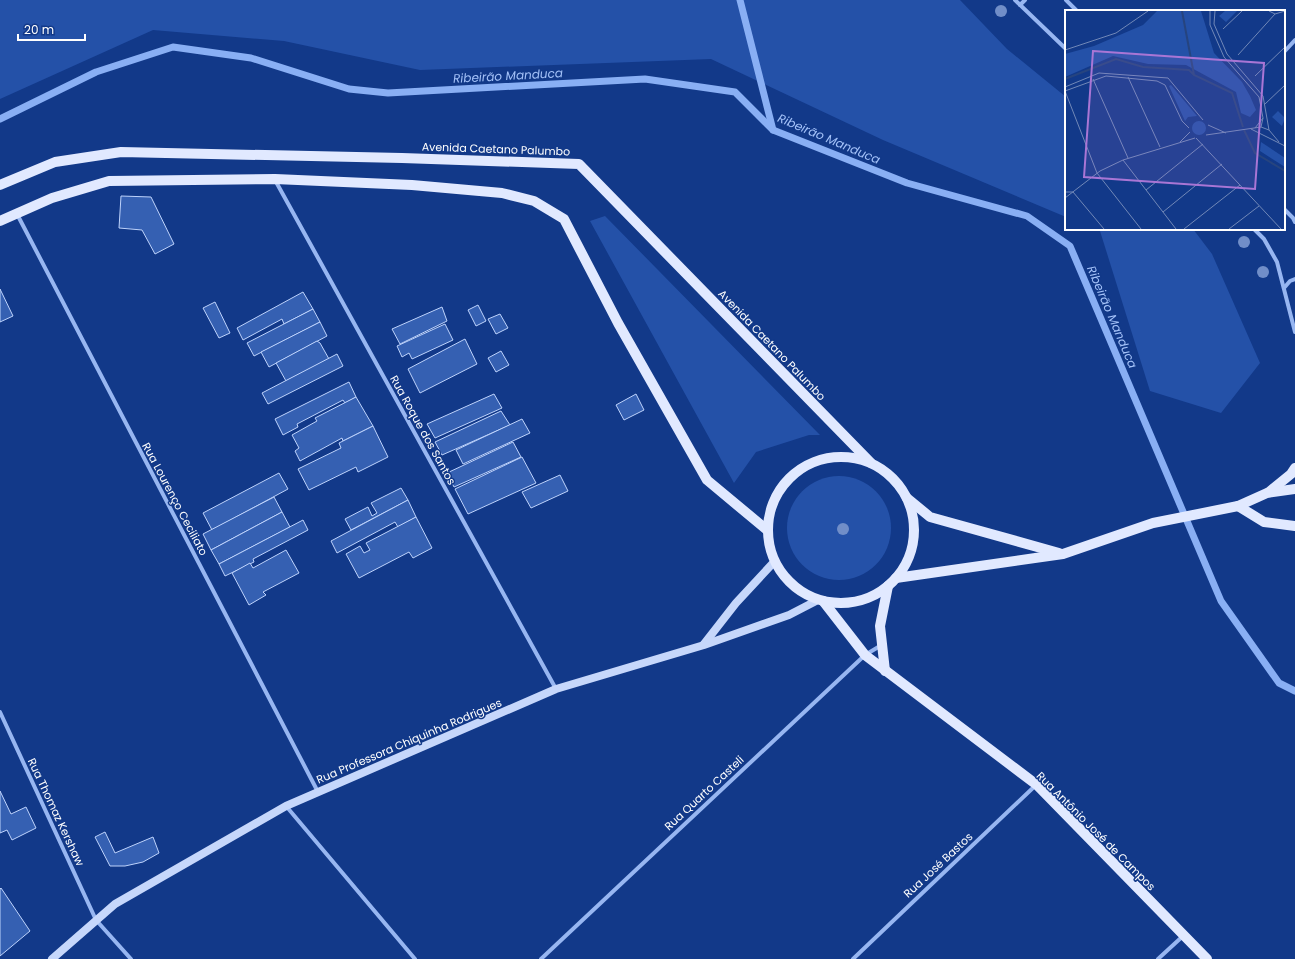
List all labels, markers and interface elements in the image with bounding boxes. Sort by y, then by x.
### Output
inset map [1065,10,1285,230]
scale bar [18,16,85,42]
text: 20 m [24,21,54,38]
water label: Ribeirão Manduca [453,64,563,87]
water label: Ribeirão Manduca [775,109,883,168]
street label: Avenida Caetano Palumbo [422,138,570,160]
water label: Ribeirão Manduca [1083,263,1142,371]
street label: Avenida Caetano Palumbo [715,286,829,404]
street label: Rua Roque dos Santos [386,372,460,488]
street label: Rua Lourenço Ceciliato [138,440,212,558]
street label: Rua Professora Chiquinha Rodrigues [314,694,504,787]
street label: Rua Quarto Casteli [661,752,747,834]
street label: Rua Thomaz Kershaw [24,755,88,869]
street label: Rua Antônio José de Campos [1033,768,1159,894]
street label: Rua José Bastos [900,829,976,901]

